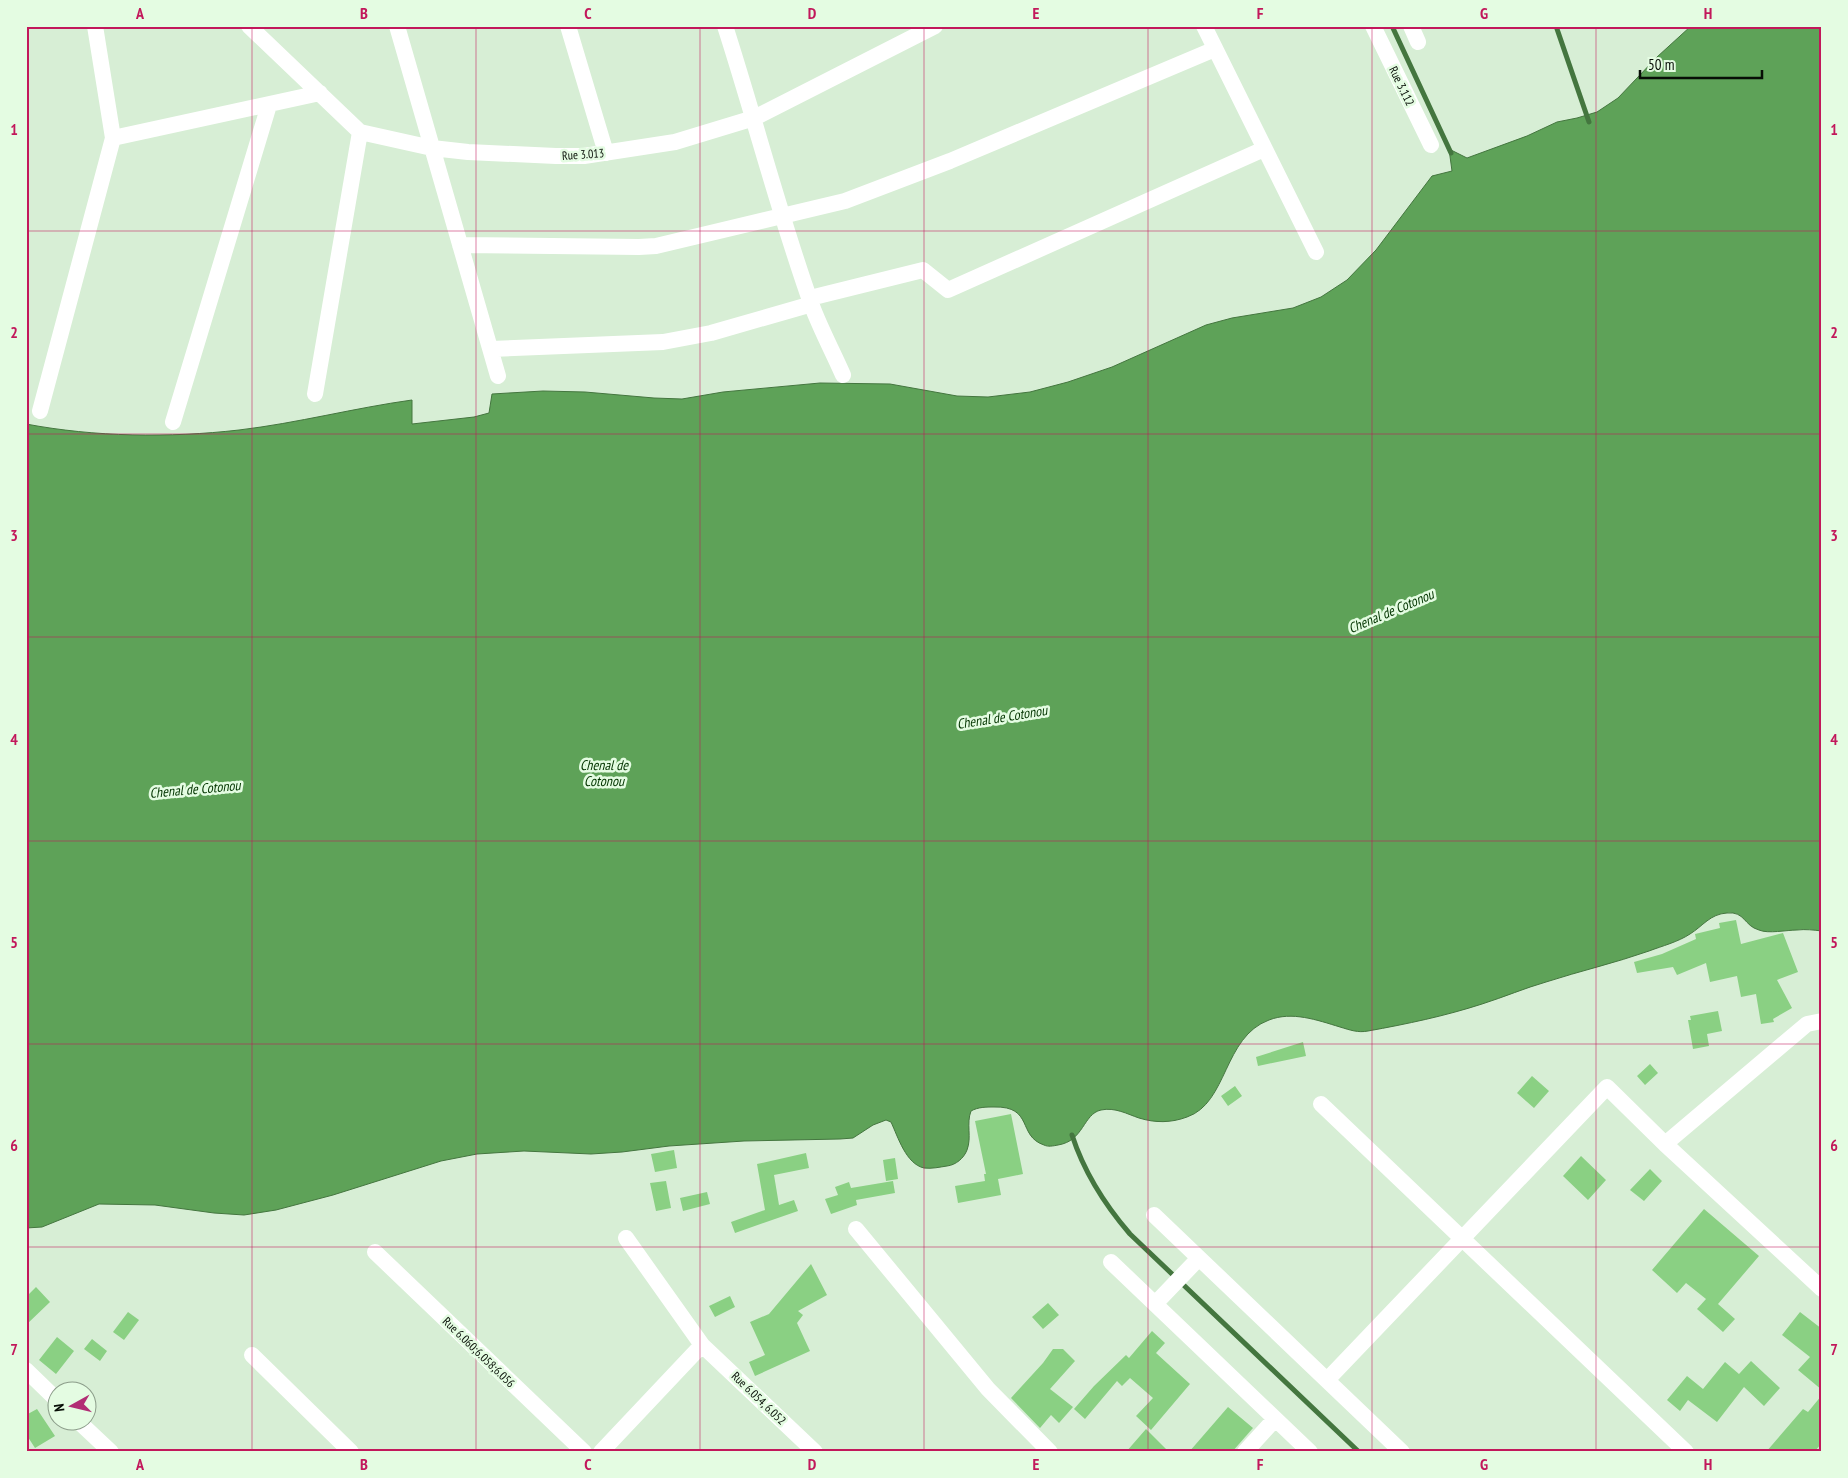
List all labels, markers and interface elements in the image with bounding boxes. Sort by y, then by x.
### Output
text: A [135,3,145,23]
text: B [360,3,368,23]
text: C [584,3,592,23]
text: D [808,3,817,23]
text: E [1033,3,1040,23]
text: F [1257,3,1264,23]
text: G [1480,3,1488,23]
text: H [1704,3,1712,23]
scale bar [1640,48,1763,80]
text: 50 m [1648,55,1674,74]
street label: Rue 3.112 [1386,64,1418,108]
text: 1 [10,119,18,139]
text: 1 [1830,119,1838,139]
street label: Rue 3.013 [561,145,605,163]
text: 2 [10,322,18,342]
text: 2 [1830,322,1838,342]
text: 3 [10,525,18,545]
text: 3 [1830,525,1838,545]
water label: Chenal de Cotonou [1345,585,1437,637]
water label: Chenal de Cotonou [956,701,1049,733]
text: 4 [10,729,18,749]
text: 4 [1830,729,1838,749]
water label: Chenal de Cotonou [580,756,629,790]
water label: Chenal de Cotonou [149,776,242,802]
text: 5 [10,932,18,952]
text: 5 [1830,932,1838,952]
text: 6 [10,1135,18,1155]
text: 6 [1830,1135,1838,1155]
street label: Rue 6.060;6.058;6.056 [440,1314,518,1390]
text: 7 [10,1339,18,1359]
text: 7 [1830,1339,1838,1359]
street label: Rue 6.054, 6.052 [729,1368,789,1428]
north arrow [48,1380,98,1430]
text: N [50,1403,69,1413]
text: A [135,1454,145,1474]
text: B [360,1454,368,1474]
text: C [584,1454,592,1474]
text: D [808,1454,817,1474]
text: E [1033,1454,1040,1474]
text: F [1257,1454,1264,1474]
text: G [1480,1454,1488,1474]
text: H [1704,1454,1712,1474]

